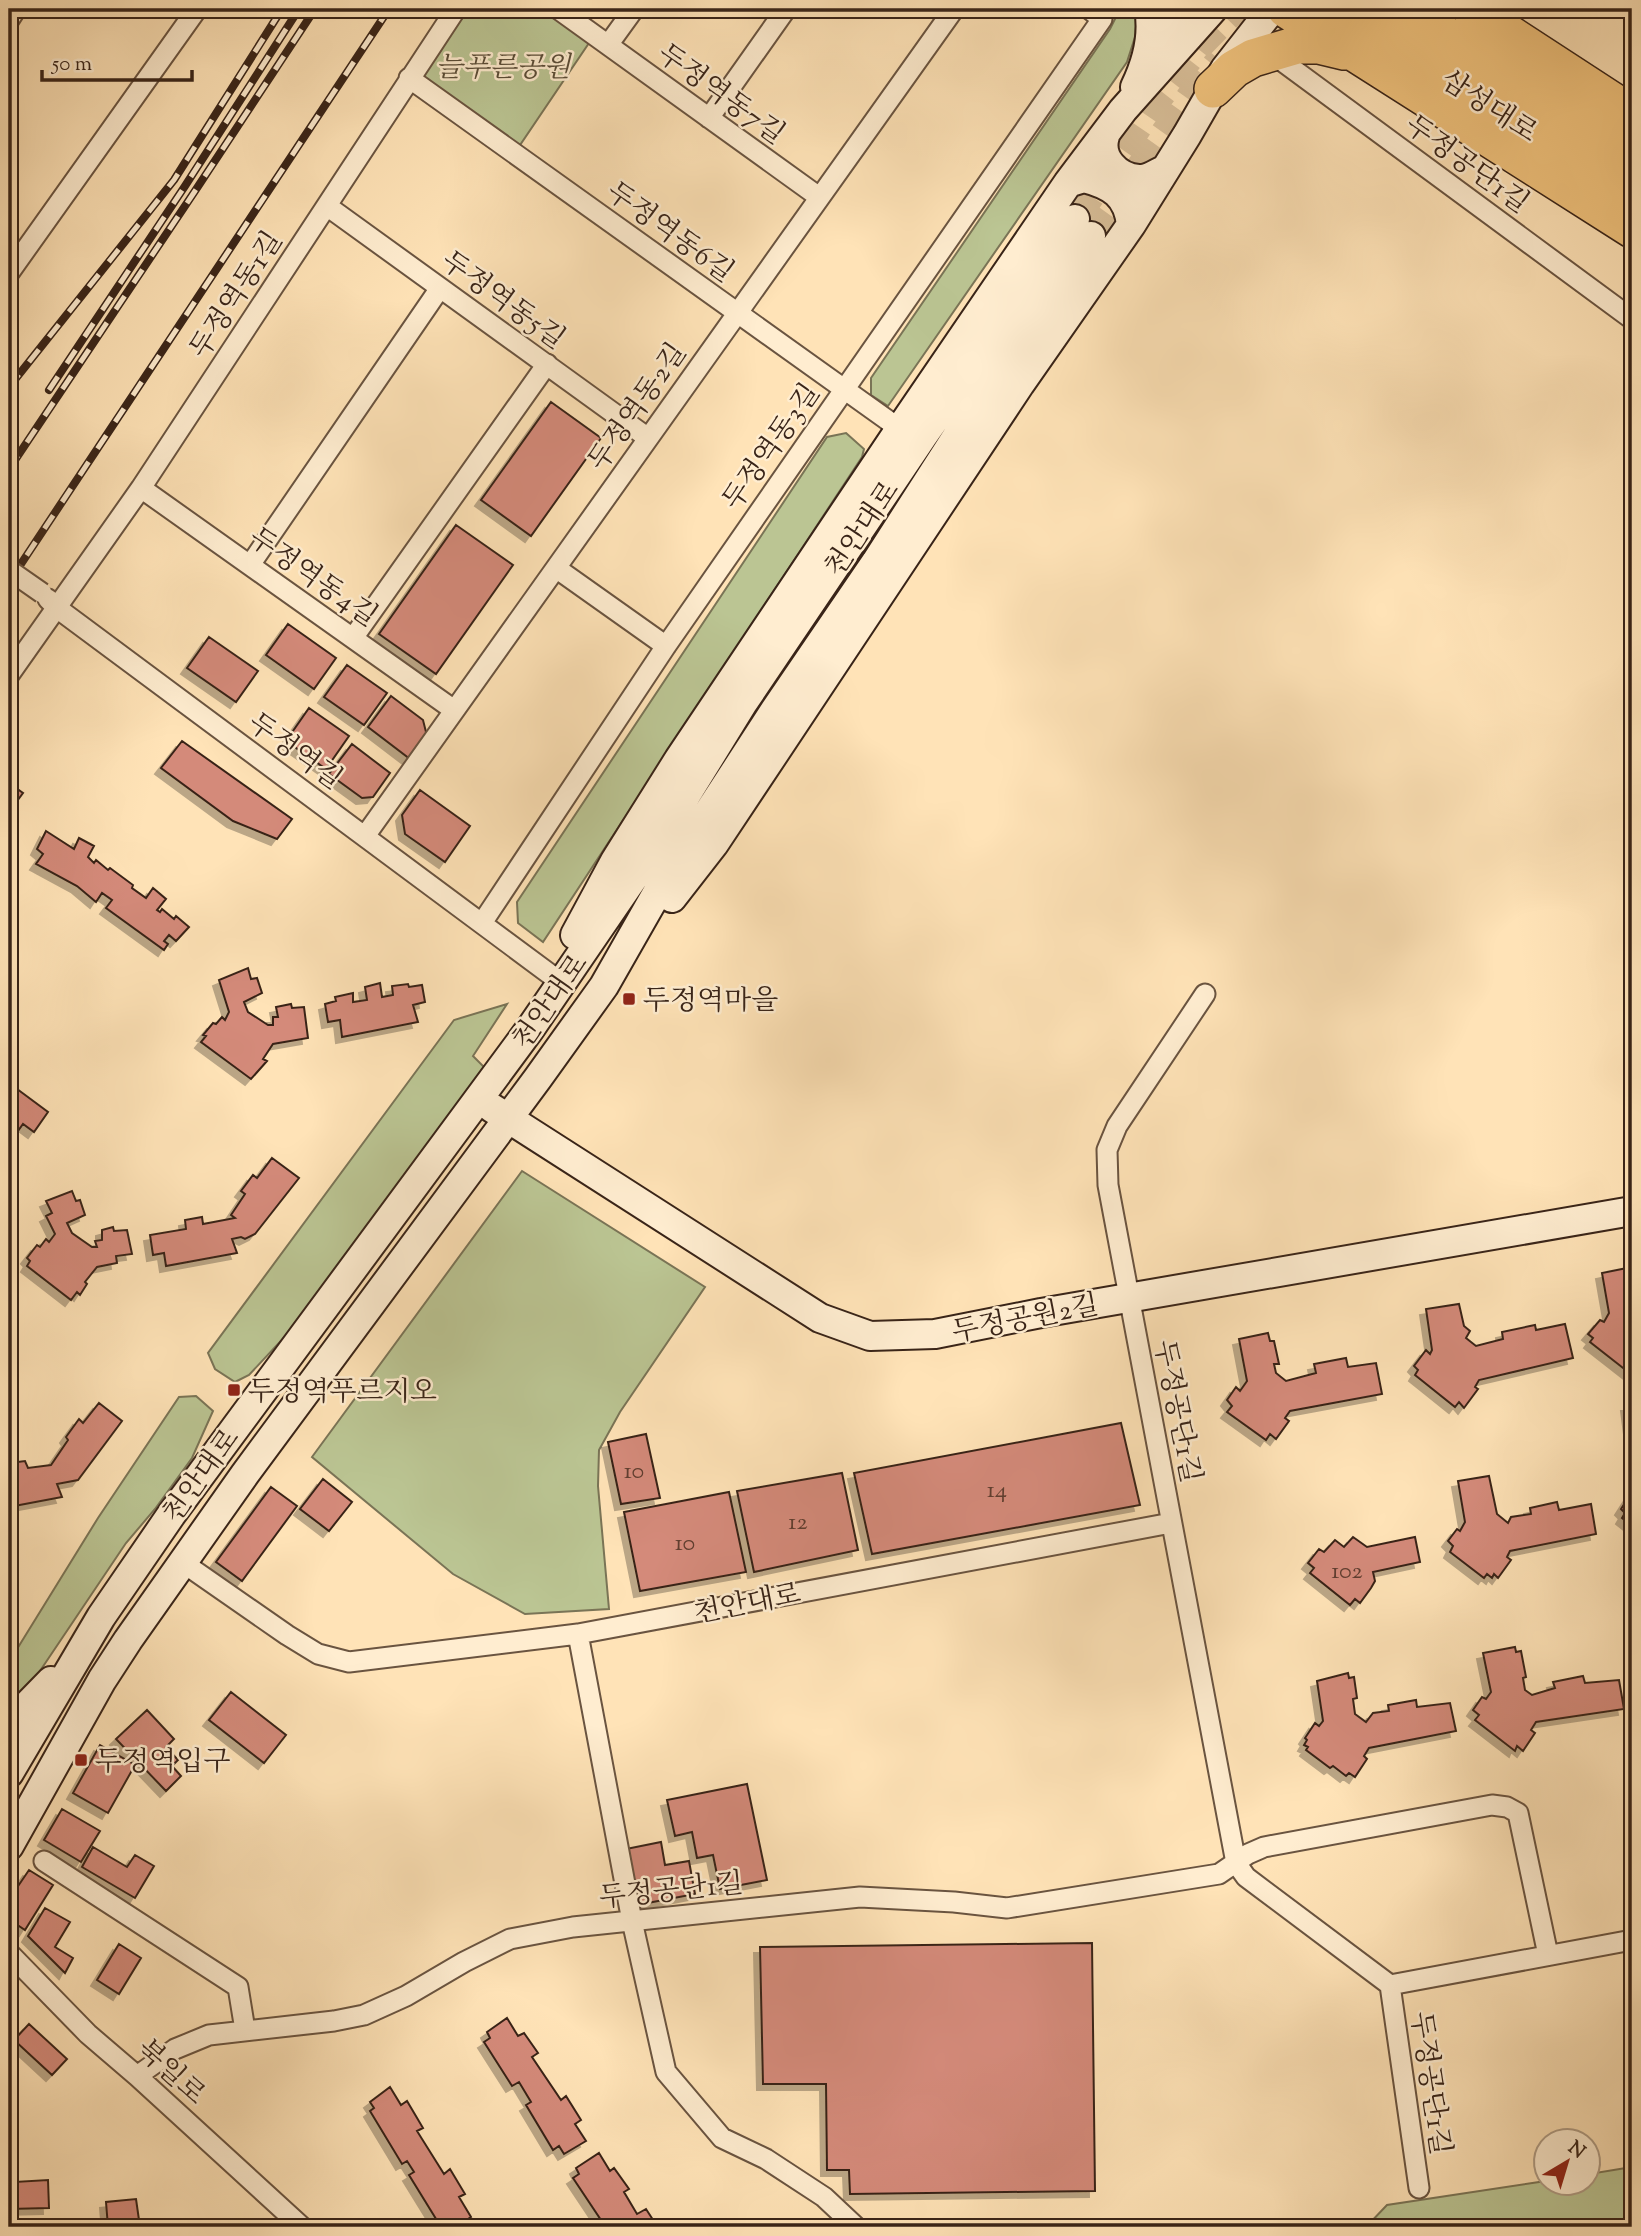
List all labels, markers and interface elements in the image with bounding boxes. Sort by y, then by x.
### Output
street label: 두정역동7길 [648,35,792,155]
scale bar [42,38,192,82]
park label: 늘푸른공원 [435,49,573,89]
text: 50 m [51,50,92,80]
street label: 삼성대로 [1432,61,1545,154]
street label: 두정공단1길 [1396,107,1537,224]
street label: 두정역동6길 [597,173,741,293]
street label: 두정역동1길 [181,224,294,367]
street label: 두정역동5길 [432,243,573,360]
street label: 두정역동2길 [580,335,697,480]
street label: 두정역동3길 [714,376,831,519]
street label: 천안대로 [817,474,910,586]
street label: 두정역동4길 [240,519,385,638]
street label: 두정역길 [239,704,350,800]
street label: 천안대로 [504,947,599,1059]
place label: 두정역마을 [643,982,778,1022]
marker: 두정역마을 [621,991,637,1007]
street label: 두정공원2길 [949,1286,1102,1354]
street label: 두정공단1길 [1143,1337,1209,1486]
place label: 두정역푸르지오 [248,1373,437,1413]
marker: 두정역푸르지오 [226,1382,242,1398]
street label: 천안대로 [154,1421,250,1532]
house number: 10 [624,1455,644,1489]
house number: 14 [987,1474,1007,1508]
house number: 12 [788,1506,808,1540]
house number: 10 [675,1527,695,1561]
house number: 102 [1331,1555,1363,1589]
street label: 천안대로 [691,1575,804,1635]
place label: 두정역입구 [95,1743,230,1783]
marker: 두정역입구 [73,1752,89,1768]
street label: 두정공단1길 [597,1865,745,1919]
street label: 두정공단1길 [1399,2009,1459,2158]
street label: 북일로 [126,2031,214,2115]
north arrow [1532,2128,1602,2198]
text: N [1562,2135,1590,2166]

